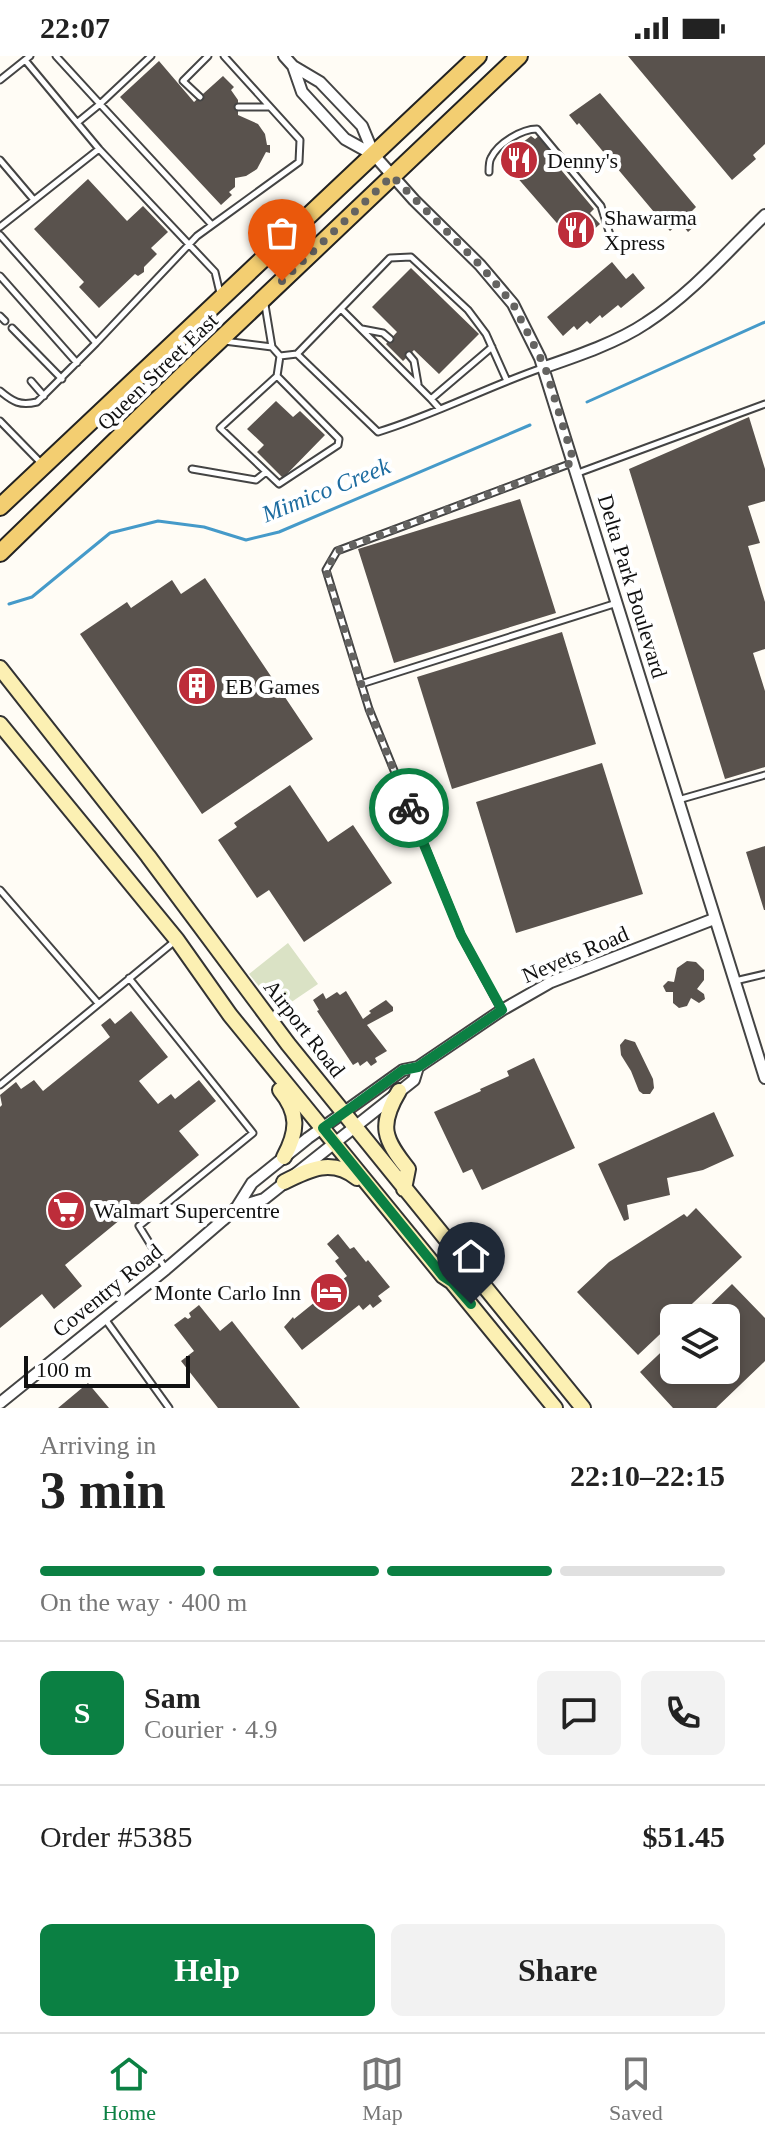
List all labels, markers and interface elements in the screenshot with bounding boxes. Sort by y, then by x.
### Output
text: 22:07 [40,11,110,44]
restaurant icon: Denny's [498,139,540,181]
place label: Denny's [547,148,618,173]
pin [248,199,316,281]
place label: Shawarma Xpress [604,205,697,255]
restaurant icon: Shawarma Xpress [555,209,597,251]
icon: bag [260,211,304,255]
street label: Queen Street East [92,308,223,435]
water label: Mimico Creek [257,452,394,528]
street label: Delta Park Boulevard [593,491,672,681]
building icon: EB Games [176,665,218,707]
place label: EB Games [225,674,320,699]
courier [369,768,449,848]
icon: bike [387,786,431,830]
street label: Nevets Road [518,921,632,988]
street label: Airport Road [259,975,350,1082]
supermarket icon: Walmart Supercentre [45,1189,87,1231]
place label: Walmart Supercentre [94,1198,280,1223]
pin [437,1222,505,1304]
icon: home [449,1234,493,1278]
street label: Coventry Road [47,1239,167,1342]
hotel icon: Monte Carlo Inn [308,1271,350,1313]
place label: Monte Carlo Inn [154,1280,301,1305]
map controls [660,1304,740,1384]
button: layers [660,1304,740,1384]
scale bar [24,1352,190,1388]
text: 100 m [36,1357,92,1382]
text: Arriving in [40,1431,156,1460]
text: 22:10–22:15 [570,1459,725,1492]
text: 3 min [40,1462,166,1519]
text: On the way · 400 m [40,1588,247,1617]
button: chat [537,1671,621,1755]
button: phone [641,1671,725,1755]
text: Sam [144,1681,201,1714]
text: S [74,1696,90,1729]
text: Courier · 4.9 [144,1715,278,1744]
text: Order #5385 [40,1820,192,1853]
text: $51.45 [643,1820,725,1853]
button: Help [40,1924,375,2016]
button: Share [391,1924,725,2016]
tab: Home [102,2052,156,2126]
tab: Map [360,2052,404,2126]
tab: Saved [609,2052,663,2126]

